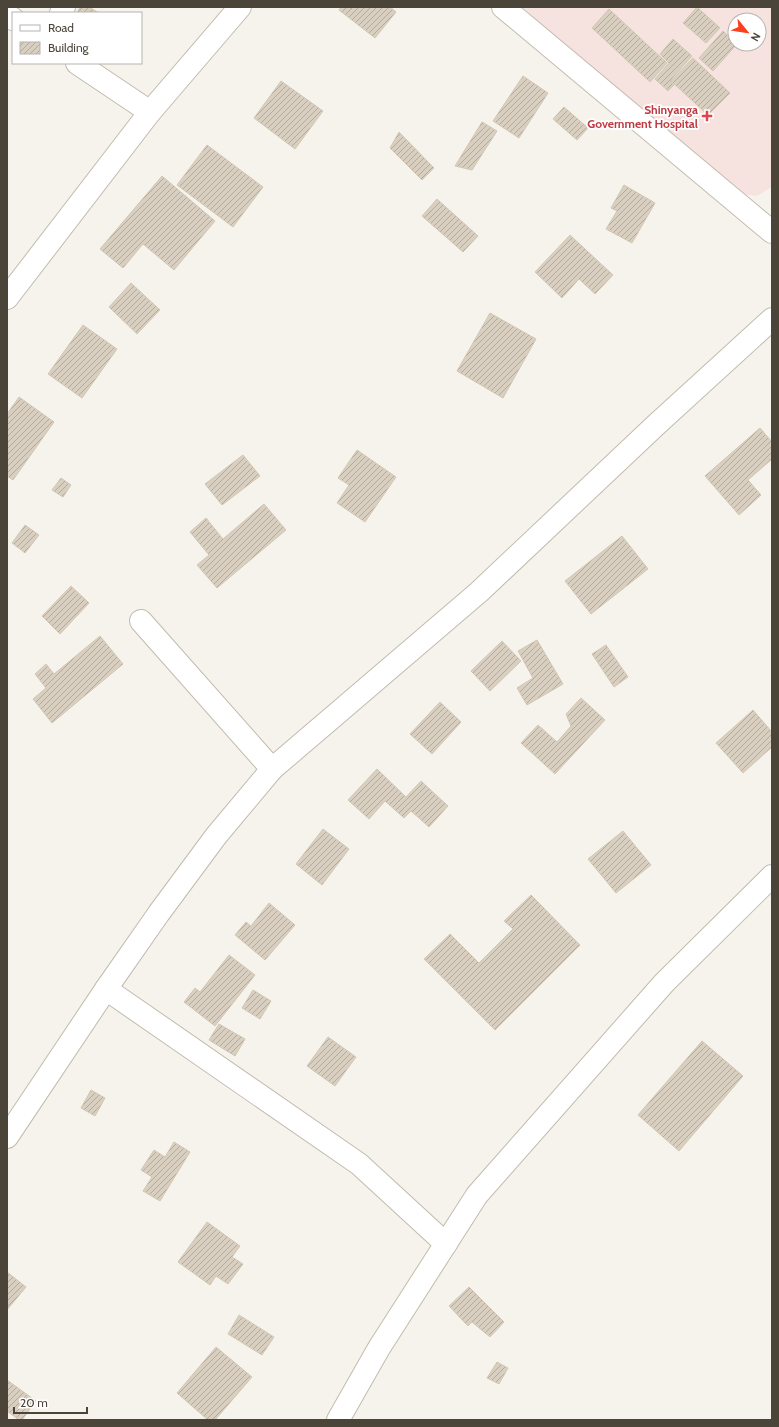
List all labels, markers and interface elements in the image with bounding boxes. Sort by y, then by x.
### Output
legend [12,12,142,64]
north arrow [727,12,767,52]
text: Road [48,20,74,35]
text: N [748,30,764,44]
text: Building [48,40,90,55]
place label: Shinyanga Government Hospital [587,102,698,131]
marker: Shinyanga Government Hospital [701,110,713,122]
scale bar [14,1389,87,1415]
text: 20 m [20,1395,48,1410]

